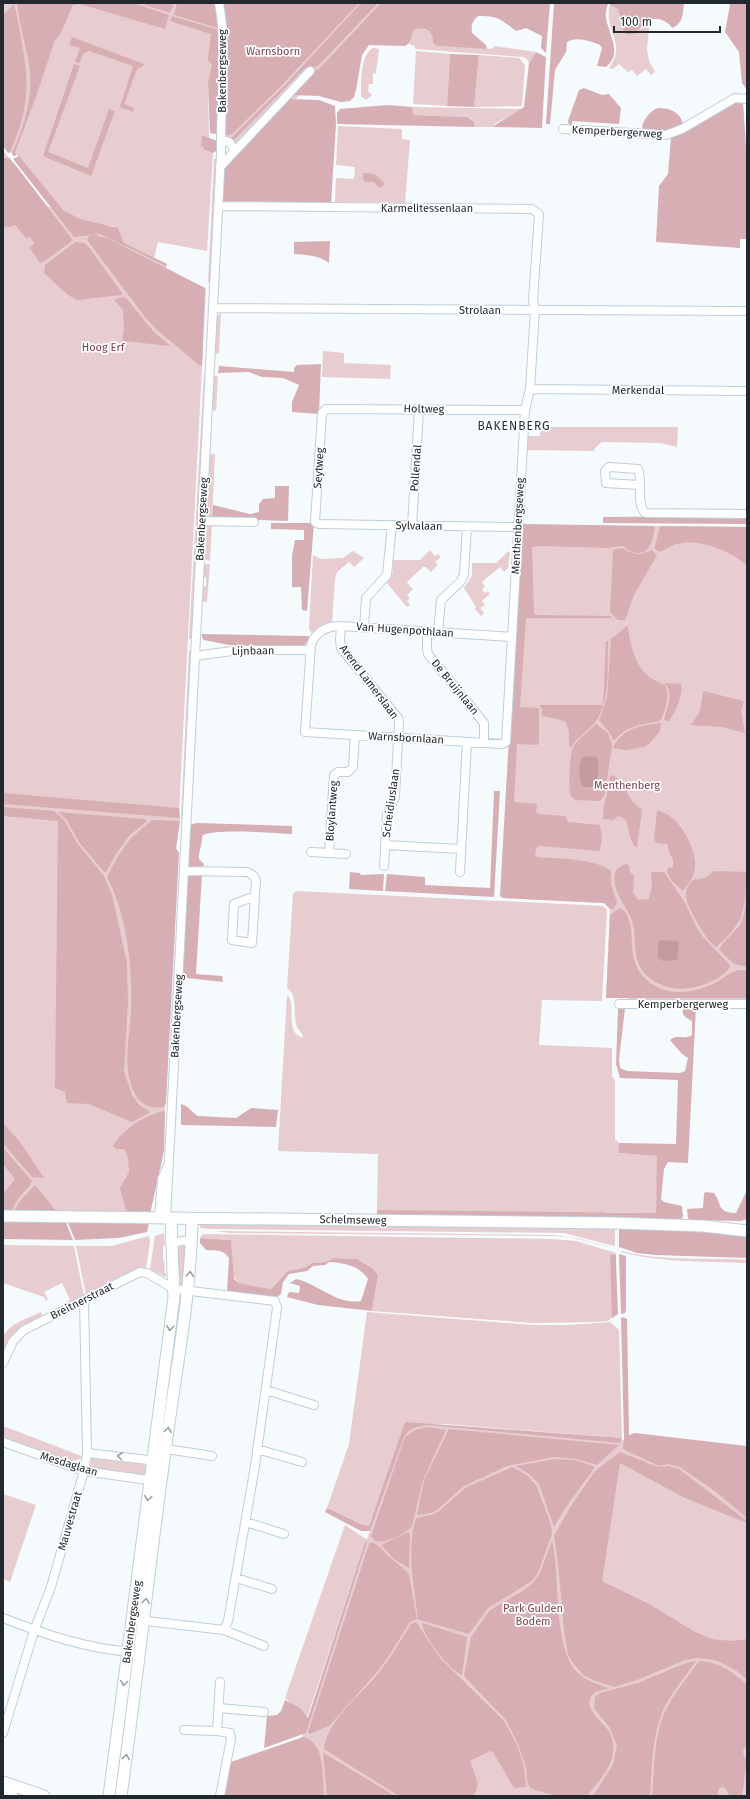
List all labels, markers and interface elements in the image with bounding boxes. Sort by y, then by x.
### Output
scale bar [614,8,720,34]
text: 100 m [620,15,652,29]
street label: Bakenbergseweg [216,29,229,113]
park label: Warnsborn [246,45,300,58]
street label: Kemperbergerweg [571,123,663,141]
street label: Karmelitessenlaan [381,202,473,215]
street label: Strolaan [459,304,501,317]
park label: Hoog Erf [82,341,126,354]
street label: Merkendal [612,384,664,397]
street label: Holtweg [404,402,445,416]
district label: BAKENBERG [477,419,551,433]
street label: Pollendal [408,444,424,492]
street label: Seytweg [311,447,327,489]
street label: Bakenbergseweg [193,477,211,561]
street label: Menthenbergseweg [509,477,527,575]
street label: Sylvalaan [395,519,443,533]
street label: Van Hugenpothlaan [356,620,454,640]
street label: Arend Lamerslaan [337,642,401,722]
street label: Lijnbaan [231,644,275,658]
street label: De Bruijnlaan [429,657,481,717]
street label: Warnsbornlaan [368,730,444,746]
street label: Scheidiuslaan [380,768,402,838]
park label: Menthenberg [594,779,660,792]
street label: Bloylantweg [323,780,341,842]
street label: Bakenbergseweg [168,974,186,1058]
street label: Kemperbergerweg [638,998,729,1011]
street label: Schelmseweg [319,1213,387,1227]
one-way arrow [186,1271,195,1277]
street label: Breitnerstraat [48,1280,116,1322]
one-way arrow [166,1325,175,1331]
one-way arrow [163,1427,172,1433]
street label: Mesdaglaan [39,1449,99,1479]
one-way arrow [117,1452,123,1461]
street label: Mauvestraat [55,1490,85,1552]
one-way arrow [144,1495,153,1501]
street label: Bakenbergseweg [120,1579,144,1664]
one-way arrow [141,1598,150,1604]
park label: Park Gulden Bodem [503,1602,563,1628]
one-way arrow [120,1680,129,1686]
one-way arrow [121,1754,130,1760]

